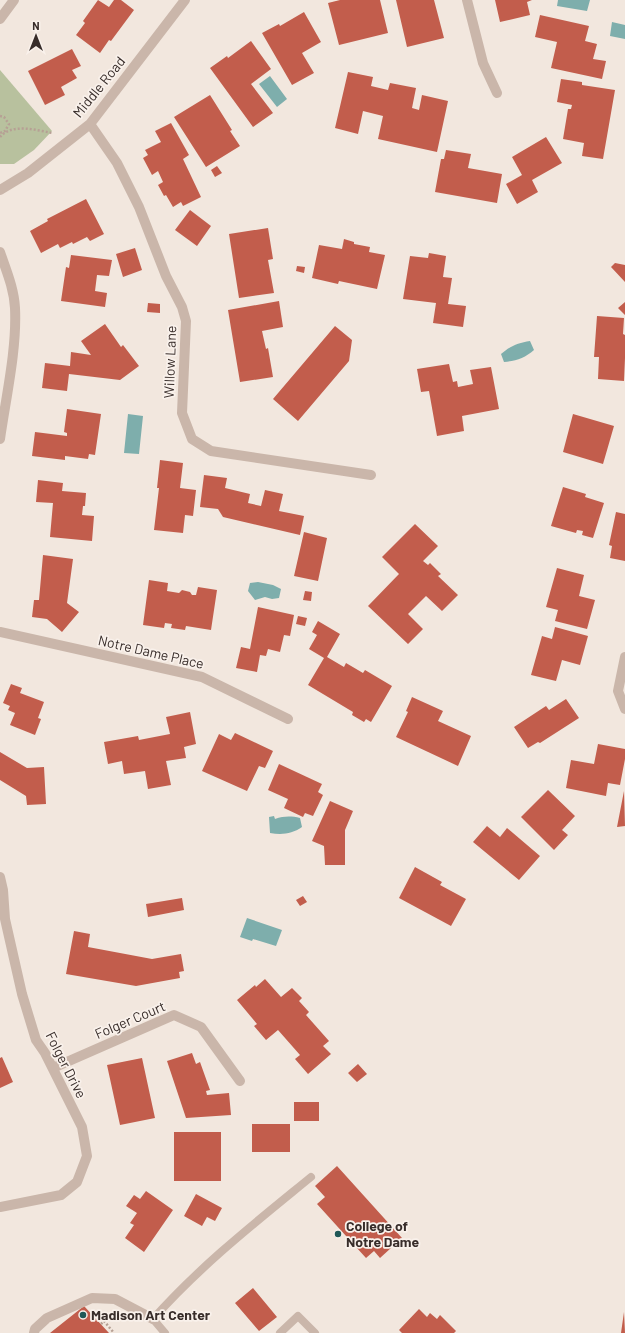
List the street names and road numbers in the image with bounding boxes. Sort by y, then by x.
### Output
street label: Middle Road [69,53,128,121]
street label: Willow Lane [160,325,179,399]
street label: Notre Dame Place [96,631,206,672]
street label: Folger Court [92,997,168,1042]
street label: Folger Drive [42,1029,90,1101]

